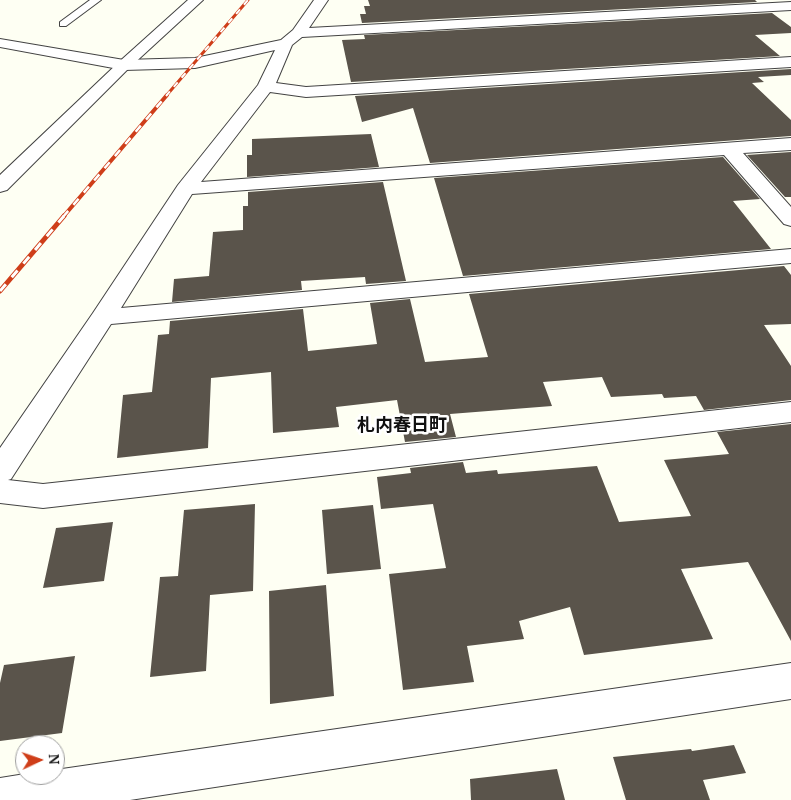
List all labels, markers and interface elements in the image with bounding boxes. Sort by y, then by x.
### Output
district label: 札内春日町 [357,415,447,437]
north arrow [15,735,65,785]
text: N [45,753,64,765]

